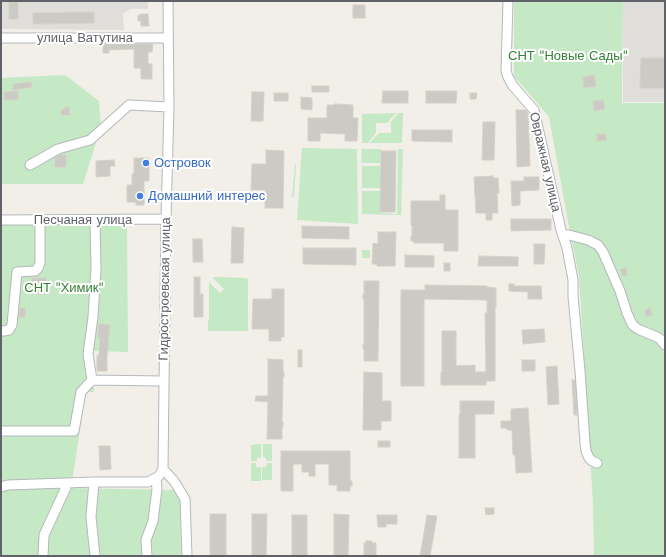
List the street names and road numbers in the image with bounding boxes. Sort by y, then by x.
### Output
street label: улица Ватутина [37,30,133,46]
street label: Овражная улица [526,111,564,213]
street label: Песчаная улица [34,212,132,228]
street label: Гидростроевская улица [156,217,174,361]

